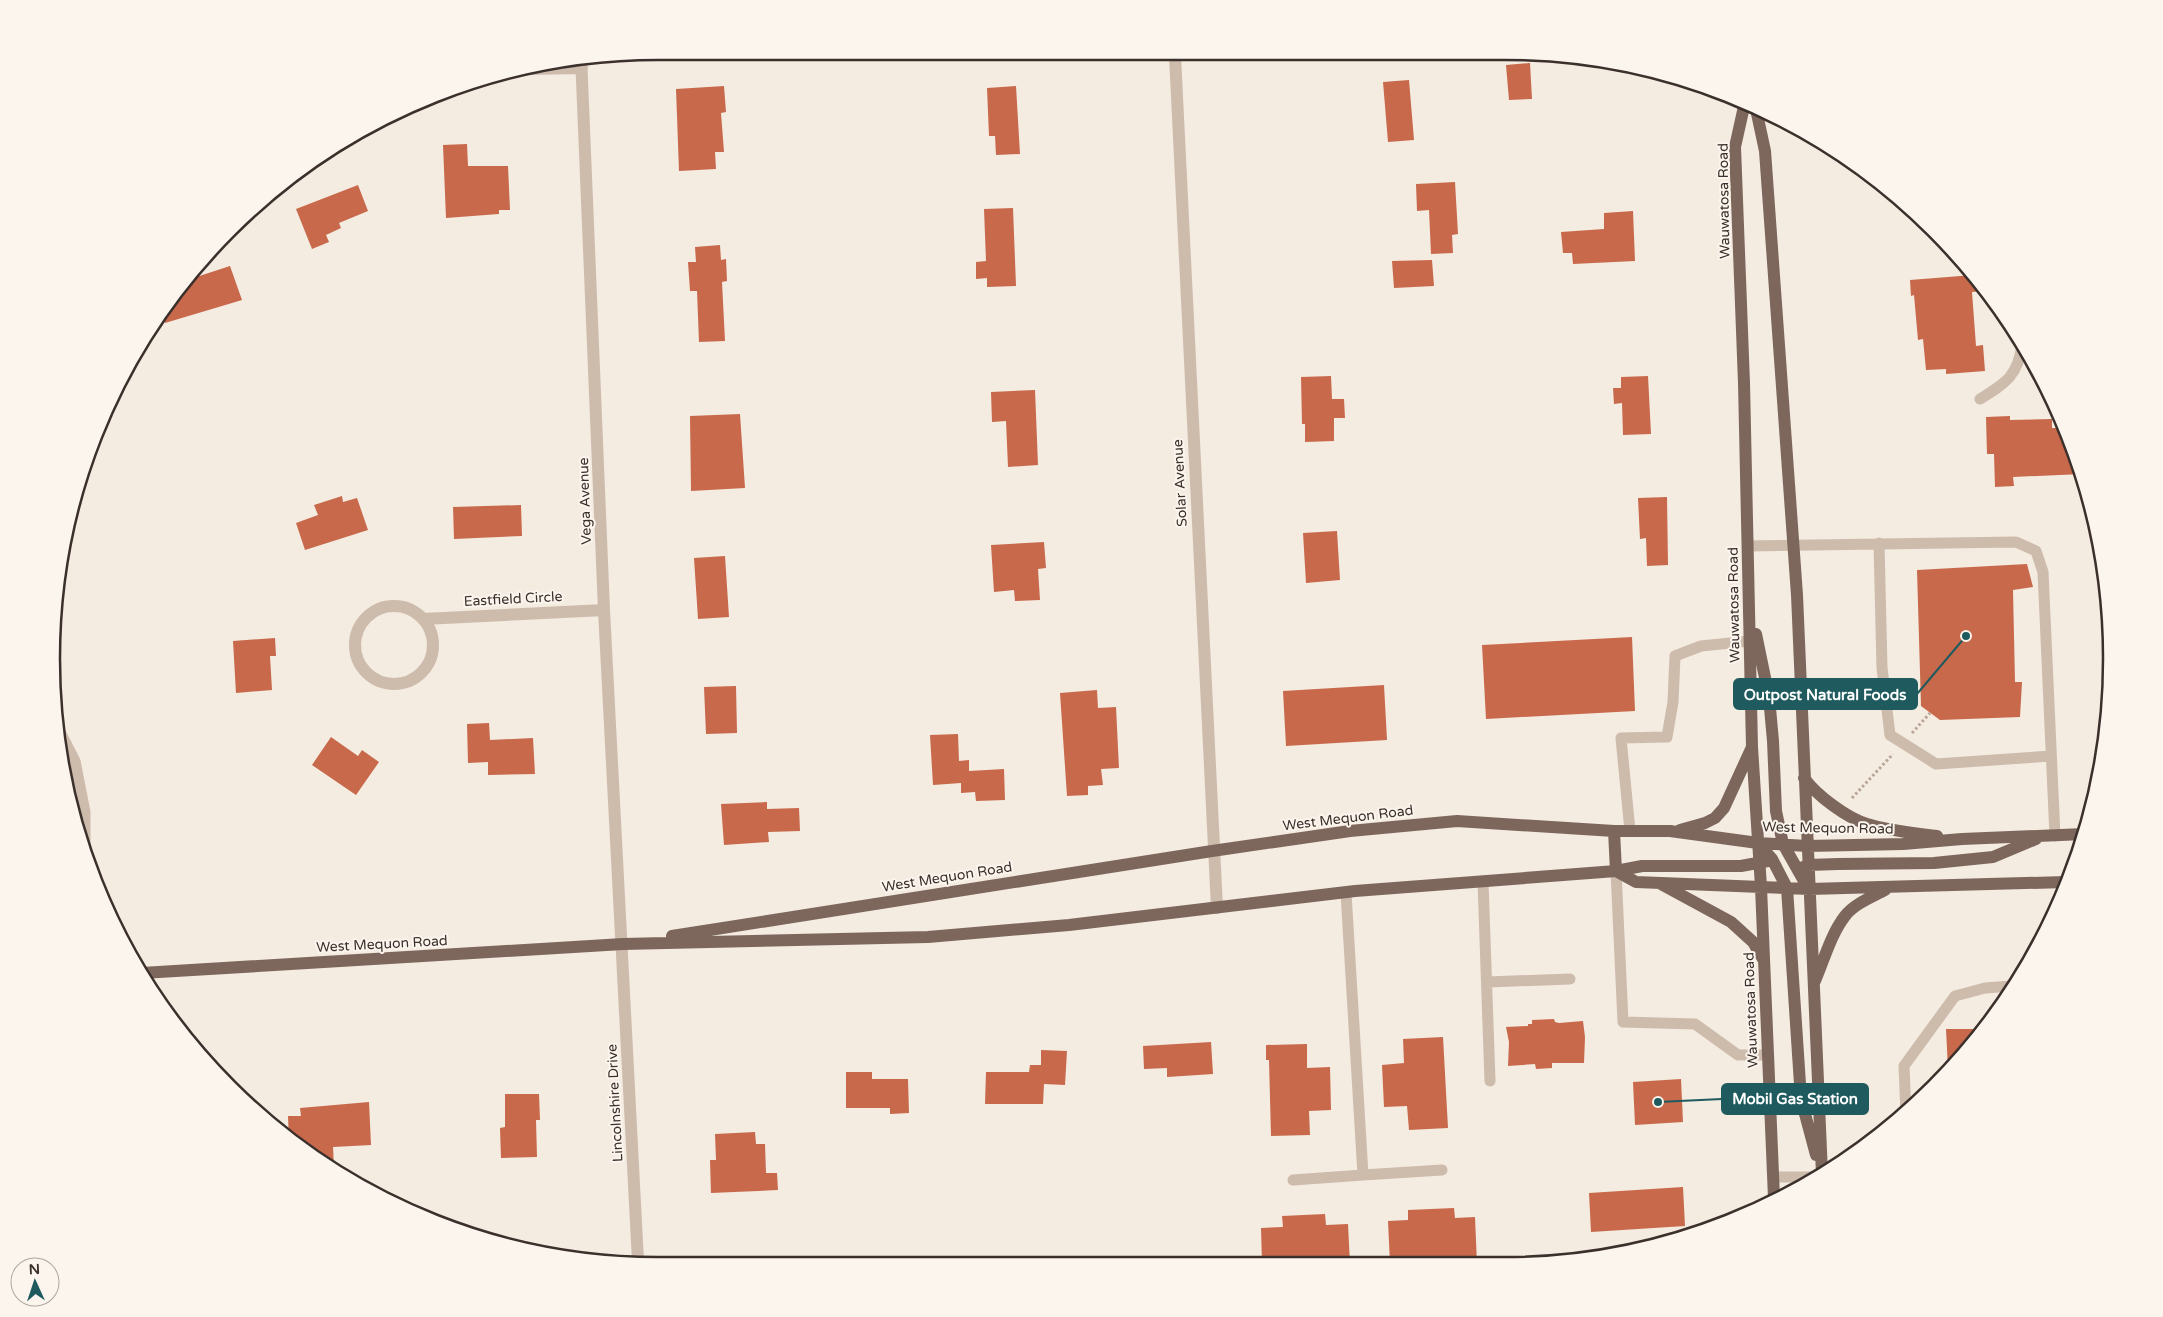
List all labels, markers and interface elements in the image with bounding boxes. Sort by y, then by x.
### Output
street label: Wauwatosa Road [1714,143,1734,259]
street label: Solar Avenue [1169,439,1191,527]
street label: Vega Avenue [575,457,595,545]
street label: Wauwatosa Road [1724,547,1744,663]
street label: Eastfield Circle [463,588,563,610]
callout: Outpost Natural Foods [1734,679,1917,709]
text: Outpost Natural Foods [1744,686,1906,705]
street label: West Mequon Road [1282,802,1414,834]
street label: West Mequon Road [1762,818,1894,838]
street label: West Mequon Road [881,858,1013,896]
street label: West Mequon Road [316,932,448,956]
street label: Wauwatosa Road [1740,952,1762,1068]
street label: Lincolnshire Drive [603,1044,627,1162]
callout: Mobil Gas Station [1722,1084,1868,1114]
text: Mobil Gas Station [1732,1090,1858,1108]
north arrow [10,1257,60,1307]
text: N [28,1261,40,1278]

